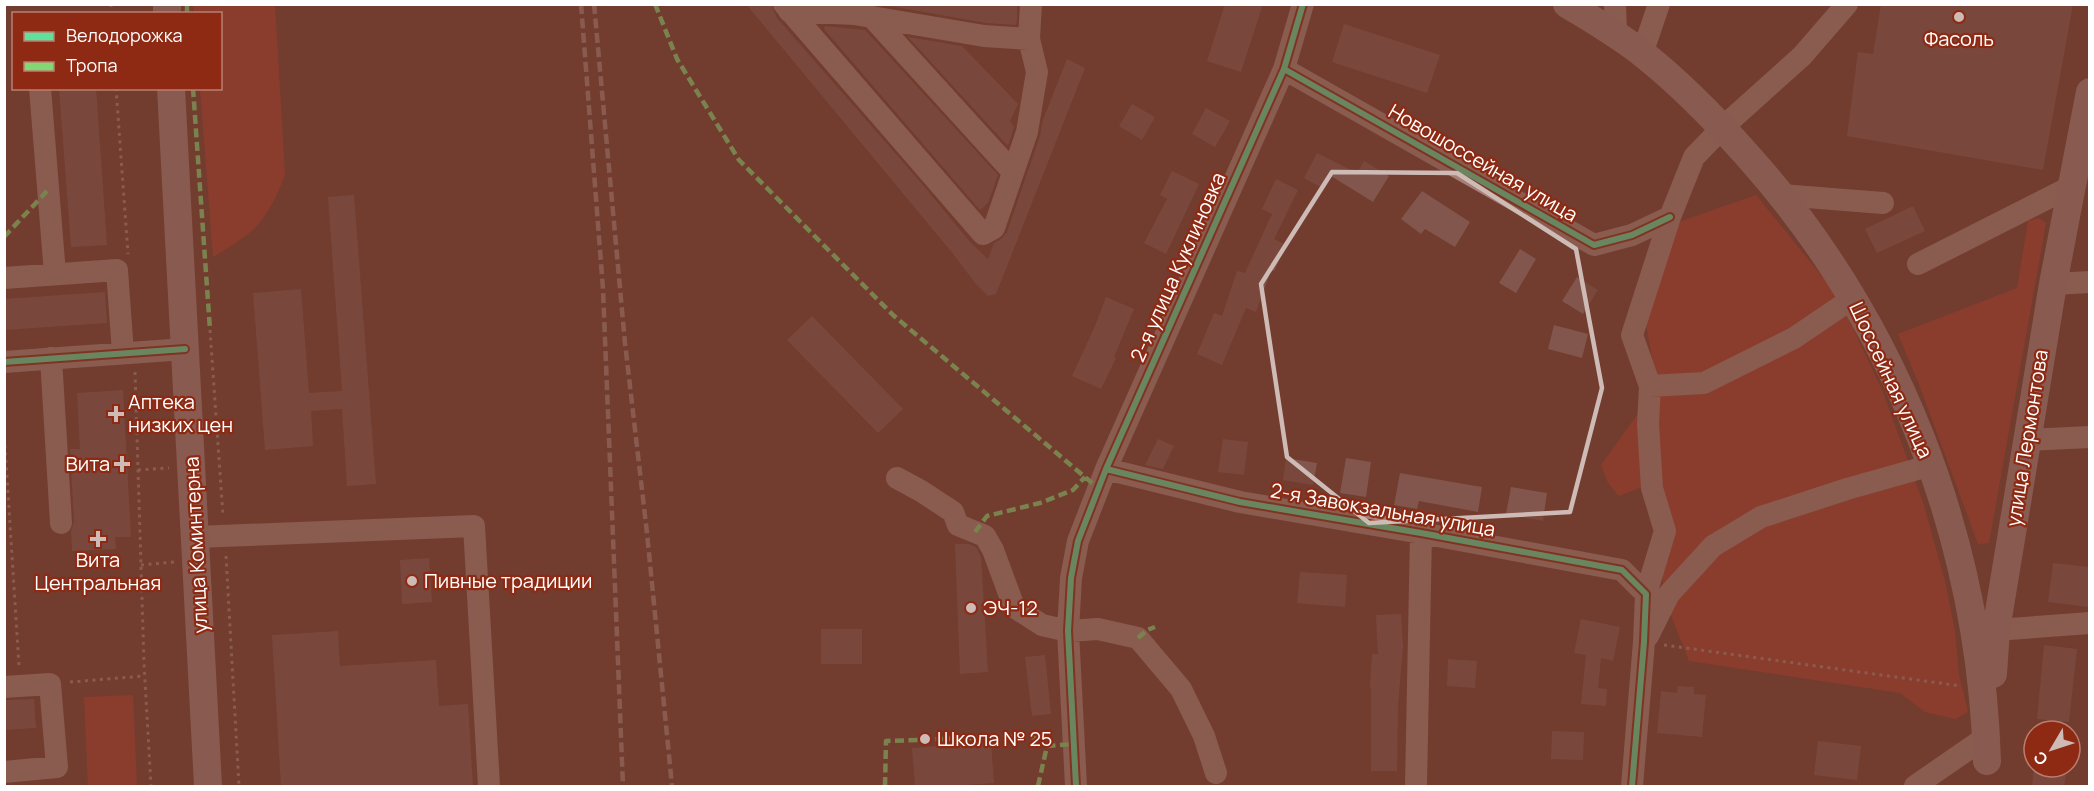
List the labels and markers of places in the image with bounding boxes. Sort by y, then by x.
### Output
marker: Фасоль [1952,10,1966,24]
place label: Фасоль [1924,25,1994,52]
place label: Аптека низких цен [128,388,233,438]
marker: Аптека низких цен [109,407,123,421]
place label: Вита [66,450,110,477]
marker: Вита [115,457,129,471]
marker: Вита Центральная [91,532,105,546]
place label: Вита Центральная [35,546,161,596]
place label: Пивные традиции [424,567,592,594]
marker: Пивные традиции [405,574,419,588]
place label: ЭЧ-12 [983,594,1038,621]
marker: ЭЧ-12 [964,601,978,615]
place label: Школа № 25 [937,725,1052,752]
marker: Школа № 25 [918,732,932,746]

